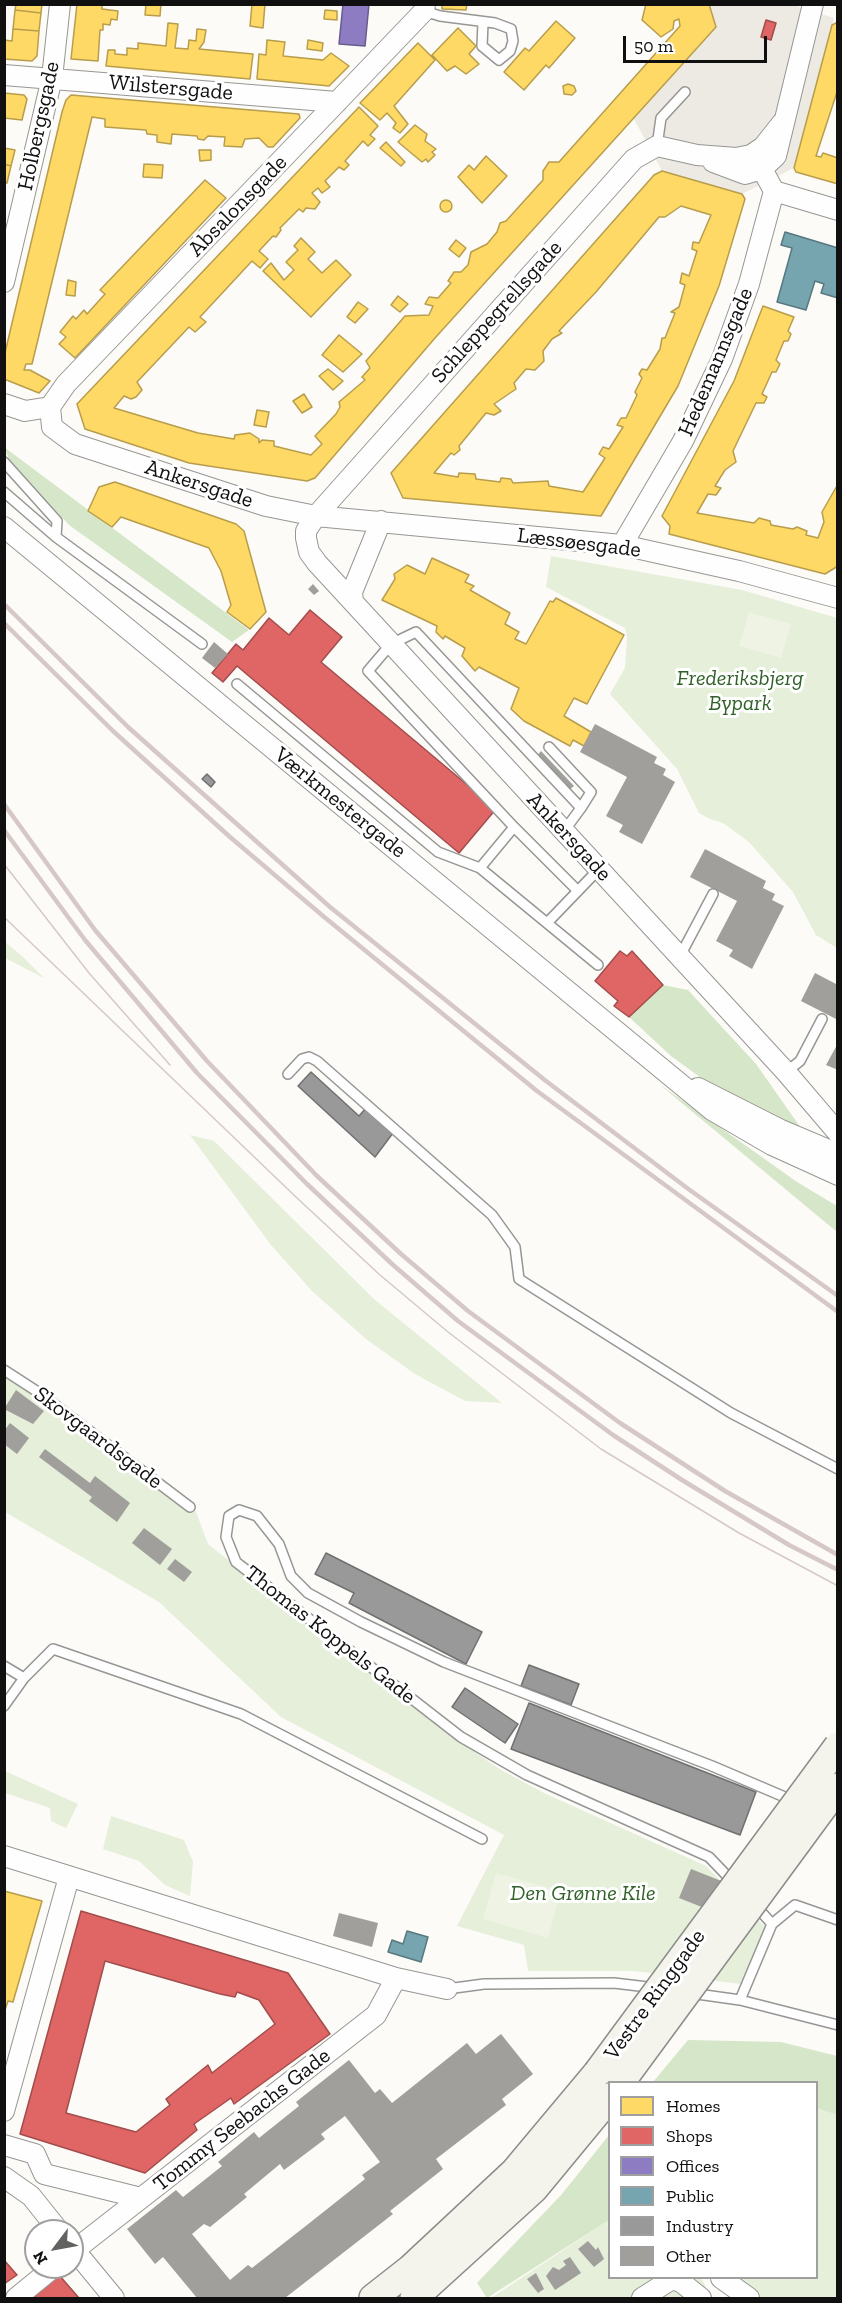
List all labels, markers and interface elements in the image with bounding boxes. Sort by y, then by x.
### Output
scale bar [626,24,770,62]
text: 50 m [634,35,673,57]
street label: Holbergsgade [12,59,66,193]
street label: Wilstersgade [108,69,234,107]
street label: Absalonsgade [183,150,293,262]
street label: Schleppegrellsgade [426,235,568,389]
street label: Hedemannsgade [673,284,759,440]
street label: Ankersgade [142,454,256,514]
street label: Læssøesgade [516,522,642,564]
park label: Frederiksbjerg Bypark [677,666,803,718]
street label: Værkmestergade [269,742,411,864]
street label: Ankersgade [521,787,617,887]
street label: Skovgaardsgade [29,1381,167,1495]
street label: Thomas Koppels Gade [239,1560,421,1710]
park label: Den Grønne Kile [510,1881,656,1907]
street label: Vestre Ringgade [599,1925,711,2065]
street label: Tommy Seebachs Gade [148,2043,336,2197]
legend [608,2081,818,2279]
text: Homes [666,2095,720,2117]
text: Shops [666,2125,713,2147]
text: Offices [666,2155,719,2177]
text: Public [666,2185,714,2207]
text: Industry [666,2215,733,2237]
north arrow [24,2219,84,2279]
text: Other [666,2245,712,2267]
text: N [29,2248,51,2268]

